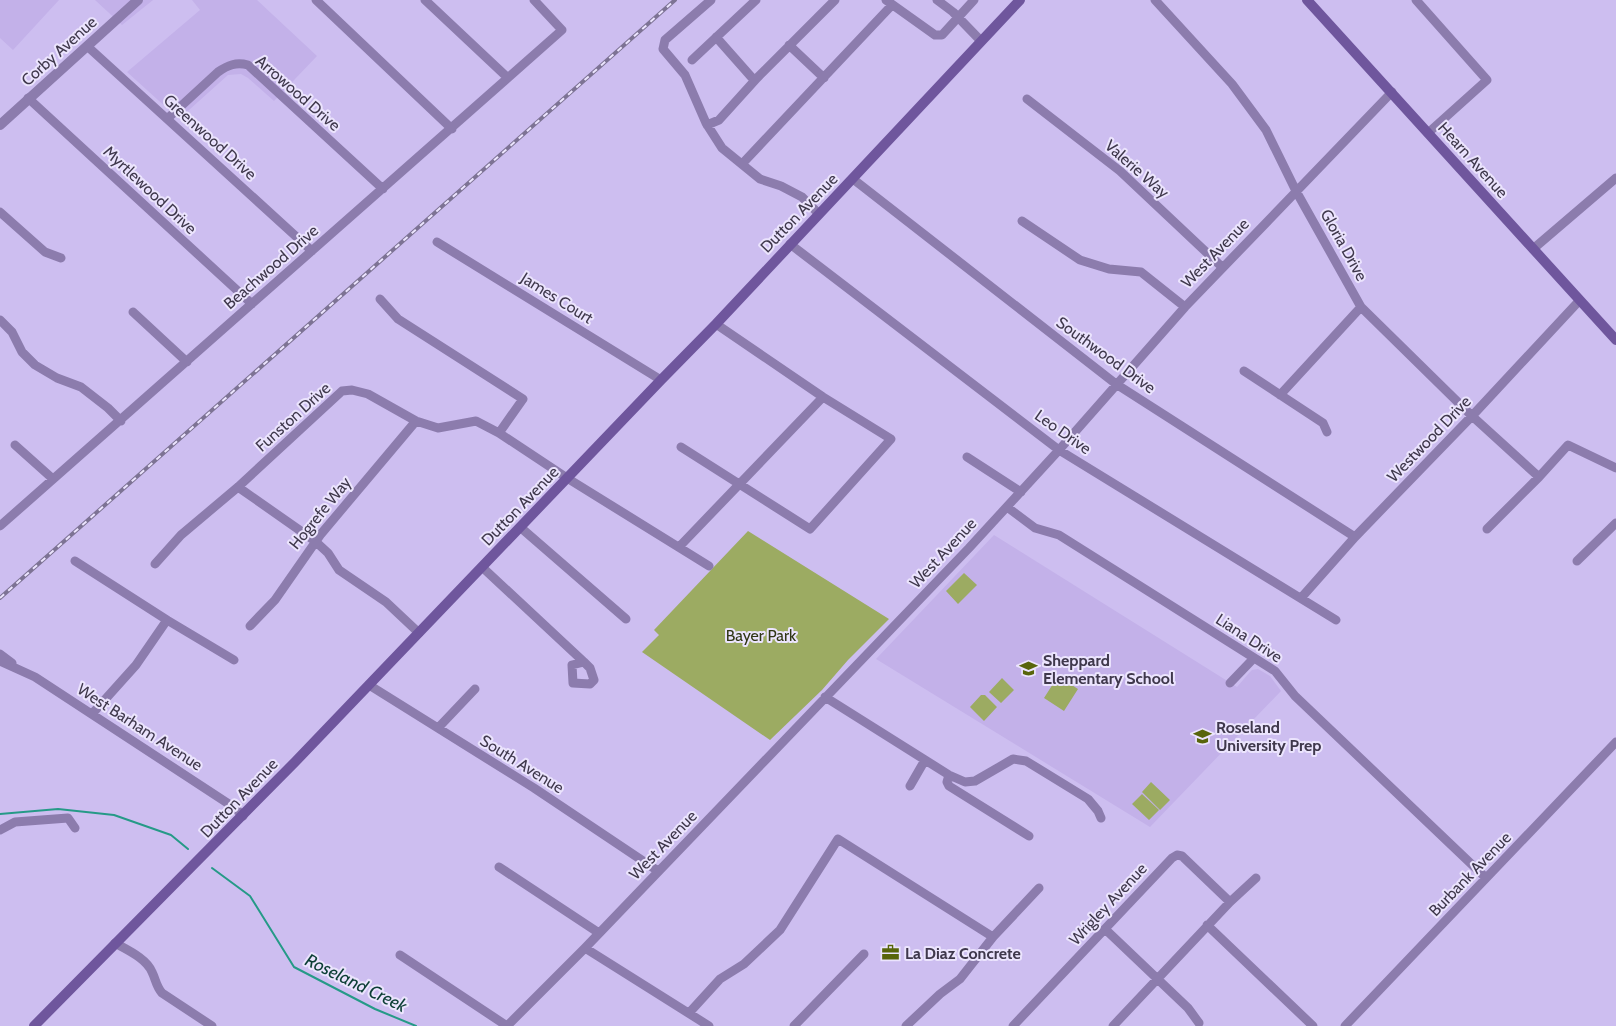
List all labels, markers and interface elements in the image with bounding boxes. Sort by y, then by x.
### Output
street label: Corby Avenue [17,12,101,90]
street label: Arrowood Drive [252,51,344,135]
street label: Greenwood Drive [160,90,260,184]
street label: Hearn Avenue [1434,118,1512,202]
street label: Valerie Way [1101,136,1173,202]
street label: Myrtlewood Drive [99,142,201,238]
street label: Dutton Avenue [756,169,842,257]
street label: Gloria Drive [1317,206,1371,284]
street label: West Avenue [1177,214,1253,292]
street label: Beachwood Drive [220,221,322,313]
street label: James Court [517,268,597,328]
street label: Southwood Drive [1053,313,1159,397]
street label: Funston Drive [252,378,334,456]
street label: Westwood Drive [1383,392,1475,486]
street label: Leo Drive [1031,406,1095,458]
street label: Dutton Avenue [477,462,563,550]
street label: Hogrefe Way [285,473,355,553]
street label: West Avenue [906,514,980,592]
street label: Liana Drive [1212,610,1286,666]
park label: Bayer Park [726,626,797,645]
place label: Sheppard Elementary School [1043,651,1174,688]
school or university icon: Sheppard Elementary School [1019,659,1039,679]
street label: West Barham Avenue [74,679,206,775]
place label: Roseland University Prep [1216,718,1321,755]
school or university icon: Roseland University Prep [1192,726,1212,746]
street label: South Avenue [477,731,567,797]
street label: Dutton Avenue [196,754,282,842]
street label: West Avenue [625,806,701,884]
street label: Burbank Avenue [1425,828,1515,920]
street label: Wrigley Avenue [1065,859,1151,949]
office icon: La Diaz Concrete [881,943,901,963]
place label: La Diaz Concrete [905,944,1021,963]
water label: Roseland Creek [302,949,412,1018]

